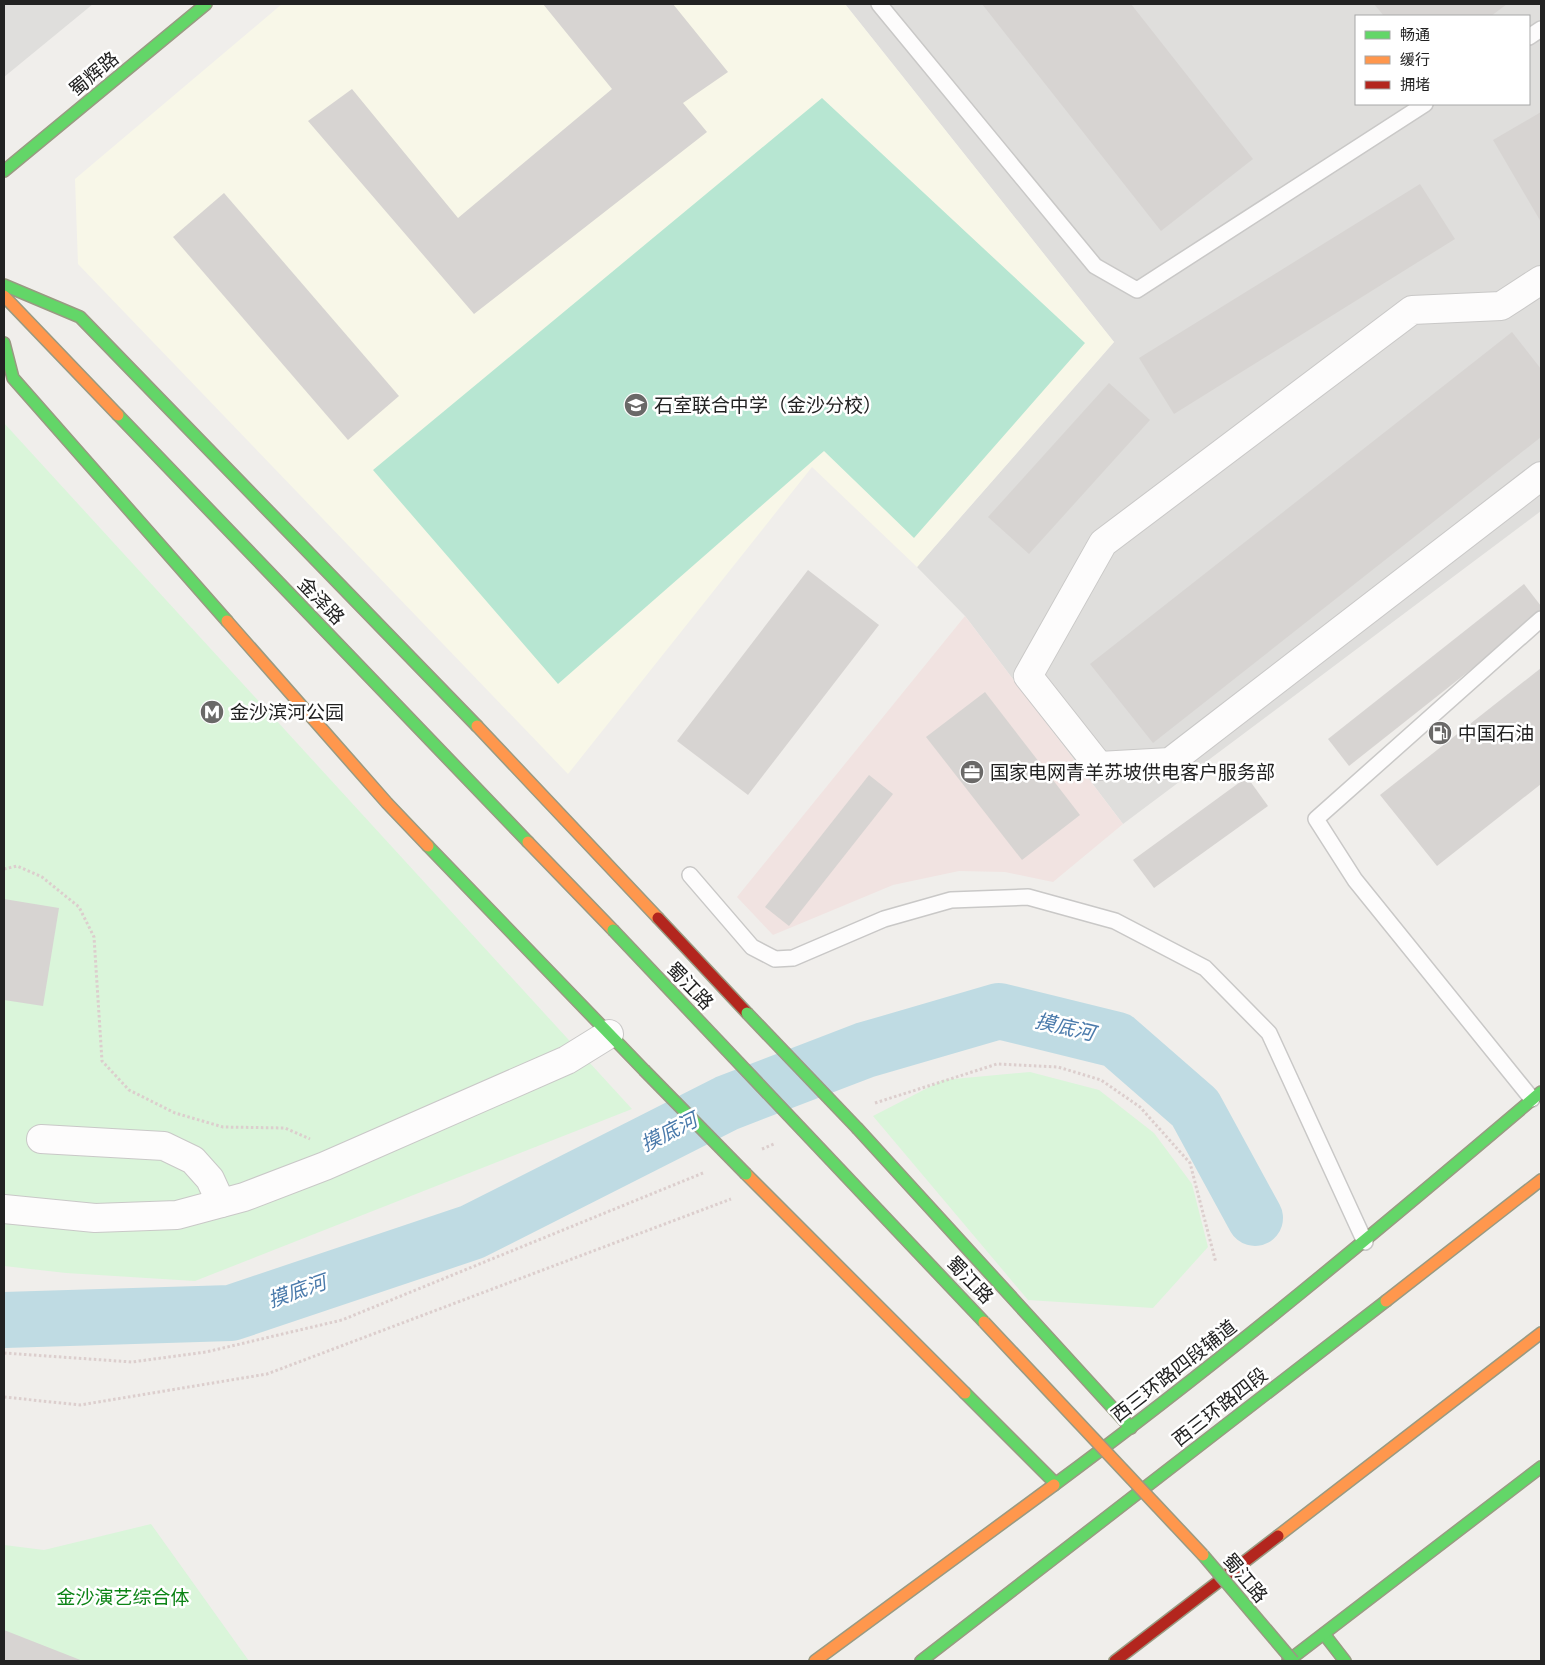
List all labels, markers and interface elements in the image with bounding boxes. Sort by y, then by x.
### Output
legend [1355,15,1530,105]
text: 畅通 [1400,26,1430,44]
street label: 蜀辉路 [65,47,123,101]
text: 缓行 [1400,51,1430,69]
text: 拥堵 [1400,76,1430,94]
school or university icon: 石室联合中学（金沙分校） [623,392,649,418]
place label: 石室联合中学（金沙分校） [654,394,882,417]
street label: 金泽路 [293,573,349,629]
metro station icon: 金沙滨河公园 [199,699,225,725]
place label: 金沙滨河公园 [230,701,344,724]
fuel station icon: 中国石油 [1427,720,1453,746]
place label: 中国石油 [1458,722,1534,745]
office icon: 国家电网青羊苏坡供电客户服务部 [959,759,985,785]
place label: 国家电网青羊苏坡供电客户服务部 [990,761,1275,784]
street label: 蜀江路 [662,958,718,1014]
water label: 摸底河 [1033,1009,1101,1046]
water label: 摸底河 [637,1106,705,1156]
street label: 蜀江路 [942,1252,998,1308]
water label: 摸底河 [265,1269,333,1312]
street label: 西三环路四段辅道 [1107,1315,1241,1427]
street label: 西三环路四段 [1168,1363,1272,1451]
street label: 蜀江路 [1218,1549,1272,1607]
park label: 金沙演艺综合体 [56,1586,190,1609]

